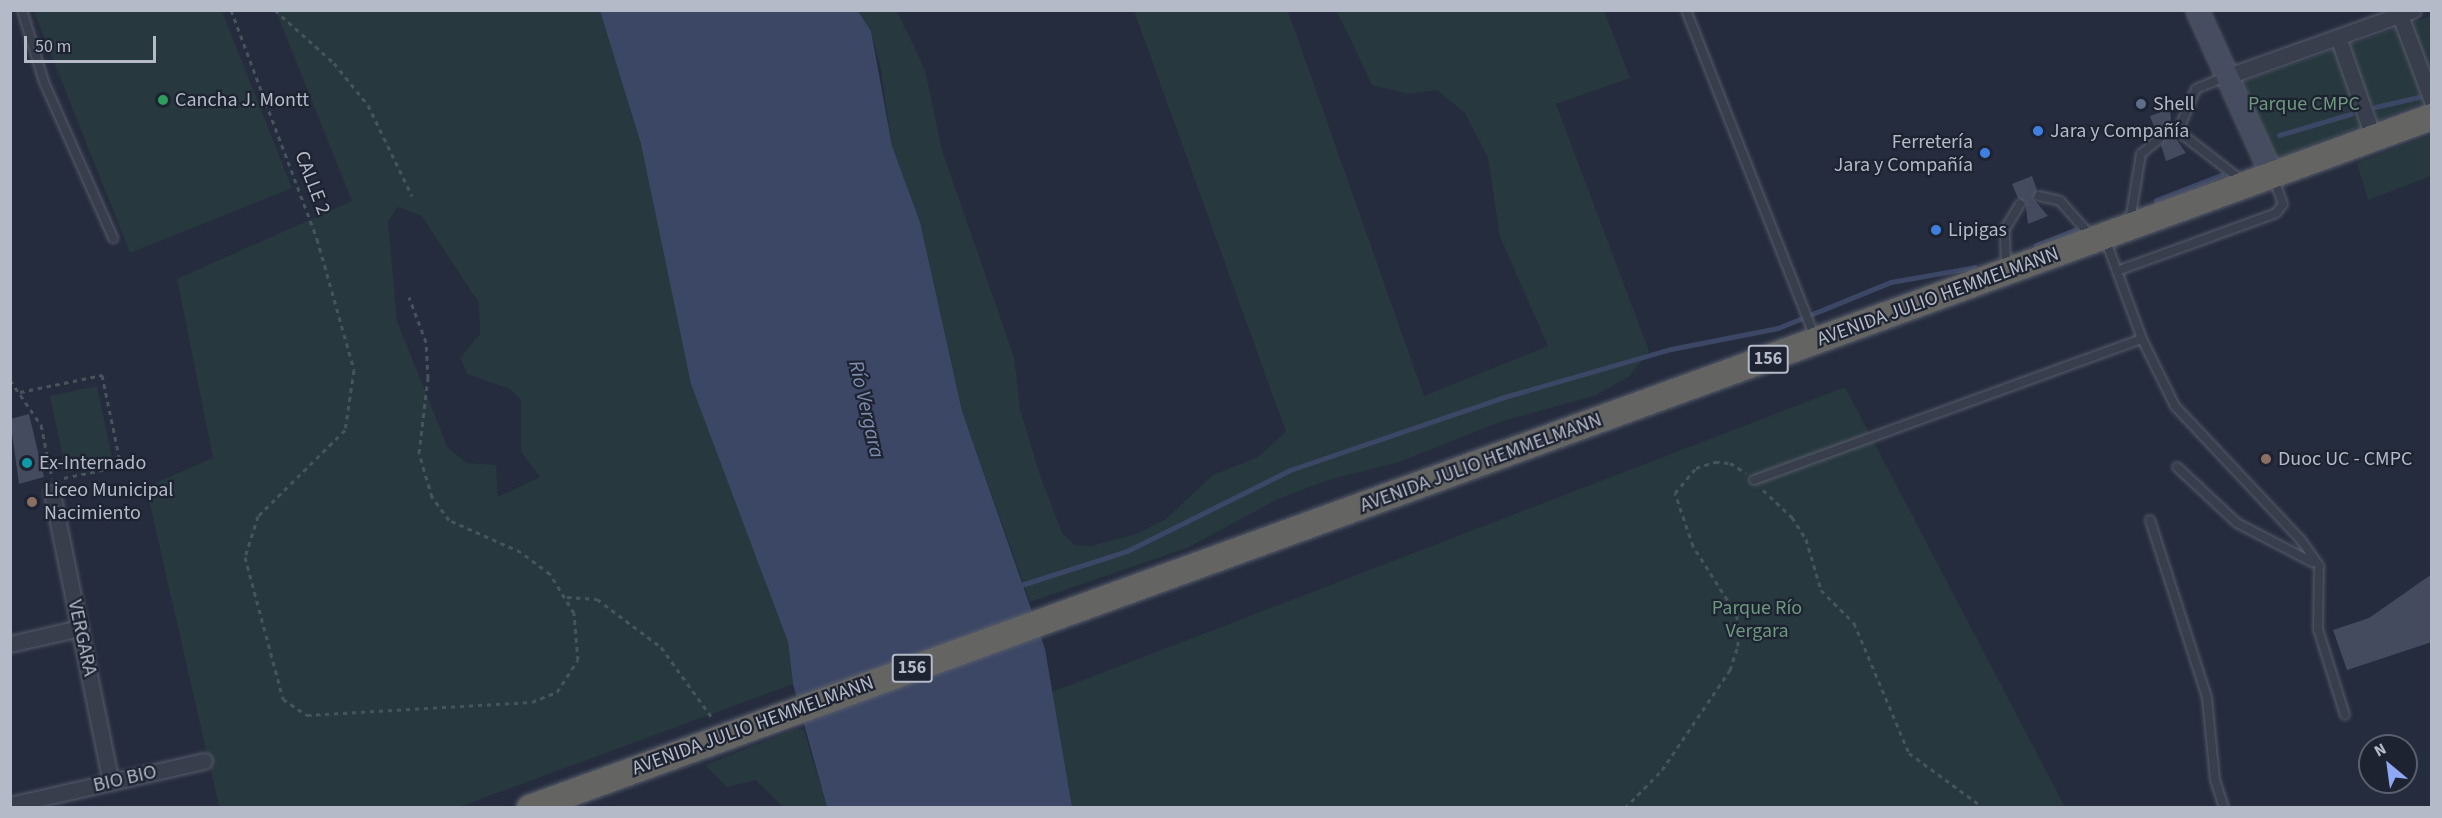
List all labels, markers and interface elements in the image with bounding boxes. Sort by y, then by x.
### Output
scale bar [27,24,159,62]
text: 50 m [35,34,71,59]
place label: Cancha J. Montt [175,88,309,112]
place label: Shell [2153,92,2195,116]
park label: Parque CMPC [2248,92,2360,116]
marker: Cancha J. Montt [156,93,170,107]
marker: Shell [2134,97,2148,111]
place label: Jara y Compañía [2050,119,2189,143]
marker: Jara y Compañía [2031,124,2045,138]
place label: Ferretería Jara y Compañía [1834,130,1973,177]
marker: Ferretería Jara y Compañía [1978,146,1992,160]
street label: CALLE 2 [289,148,335,218]
place label: Lipigas [1948,218,2007,242]
marker: Lipigas [1929,223,1943,237]
street label: AVENIDA JULIO HEMMELMANN [1814,242,2062,352]
road number: 156 [1747,344,1789,374]
water label: Río Vergara [844,358,890,460]
street label: AVENIDA JULIO HEMMELMANN [1357,408,1605,518]
place label: Duoc UC - CMPC [2278,447,2412,471]
place label: Ex-Internado [39,451,146,475]
marker: Duoc UC - CMPC [2259,452,2273,466]
marker: Ex-Internado [20,456,34,470]
place label: Liceo Municipal Nacimiento [44,478,173,525]
marker: Liceo Municipal Nacimiento [25,495,39,509]
park label: Parque Río Vergara [1712,597,1802,644]
street label: VERGARA [62,598,102,678]
road number: 156 [891,653,933,683]
street label: AVENIDA JULIO HEMMELMANN [629,671,877,781]
north arrow [2358,734,2418,794]
text: N [2370,738,2390,762]
street label: BIO BIO [91,760,159,798]

